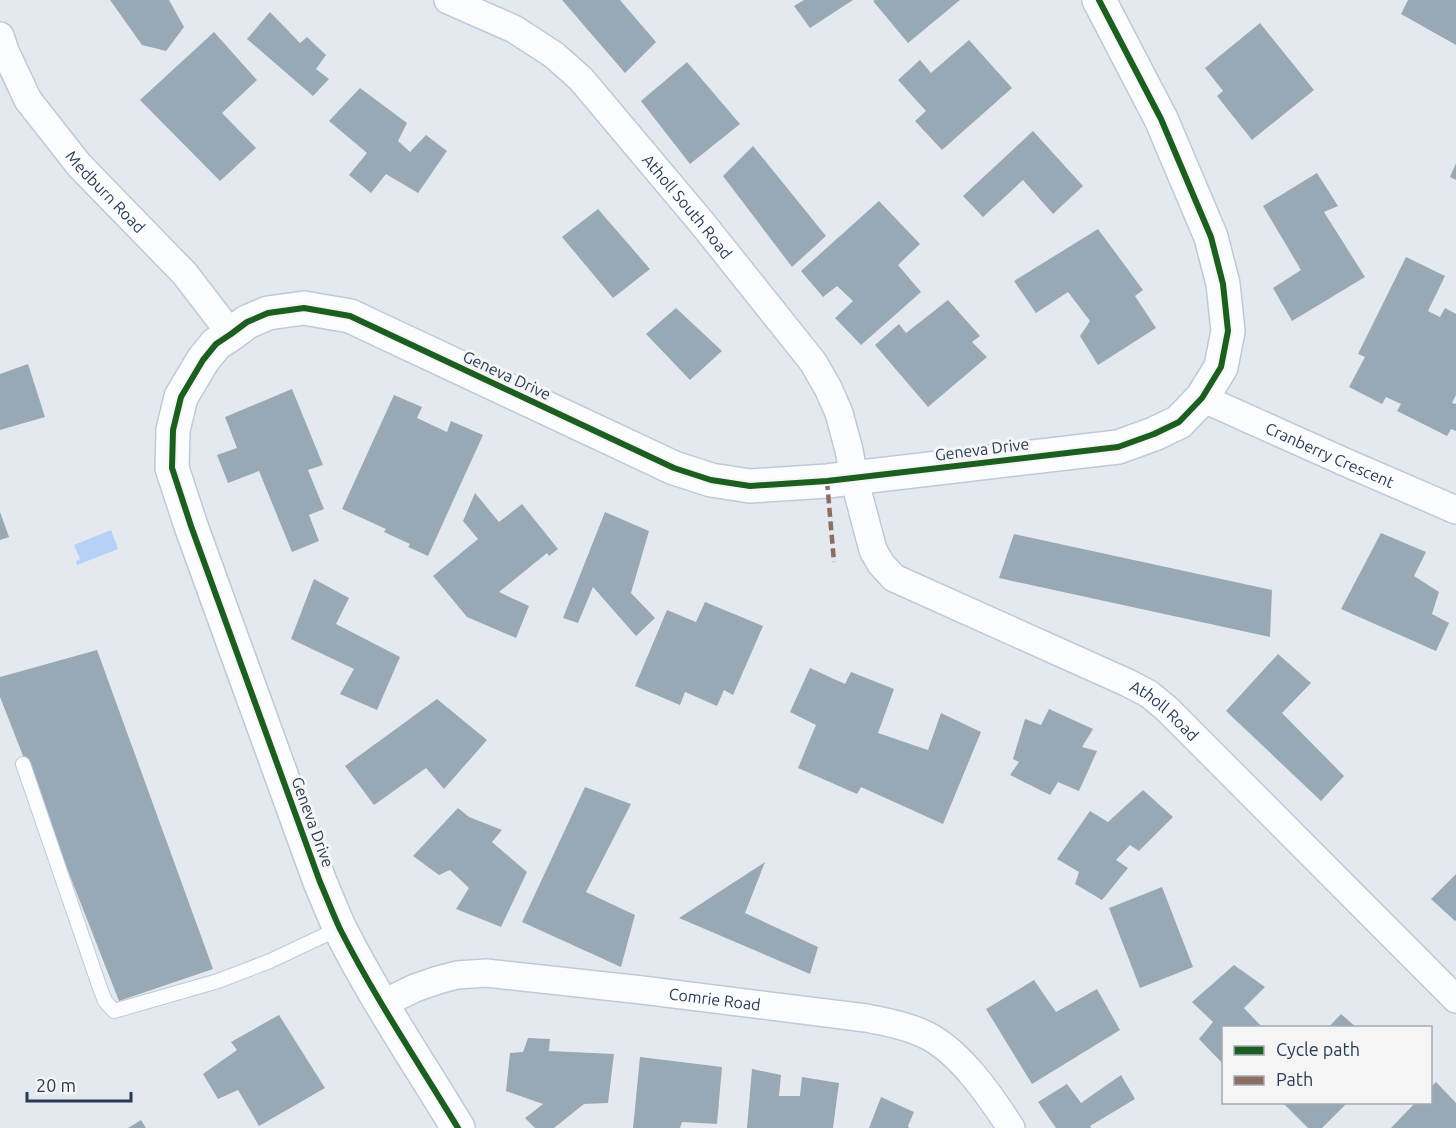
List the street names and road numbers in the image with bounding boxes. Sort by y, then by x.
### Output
street label: Medburn Road [62,147,149,236]
street label: Atholl South Road [639,151,736,262]
street label: Geneva Drive [460,347,554,403]
street label: Cranberry Crescent [1263,419,1398,492]
street label: Geneva Drive [934,434,1030,464]
street label: Atholl Road [1127,677,1202,744]
street label: Geneva Drive [288,774,338,870]
street label: Comrie Road [668,984,762,1014]

